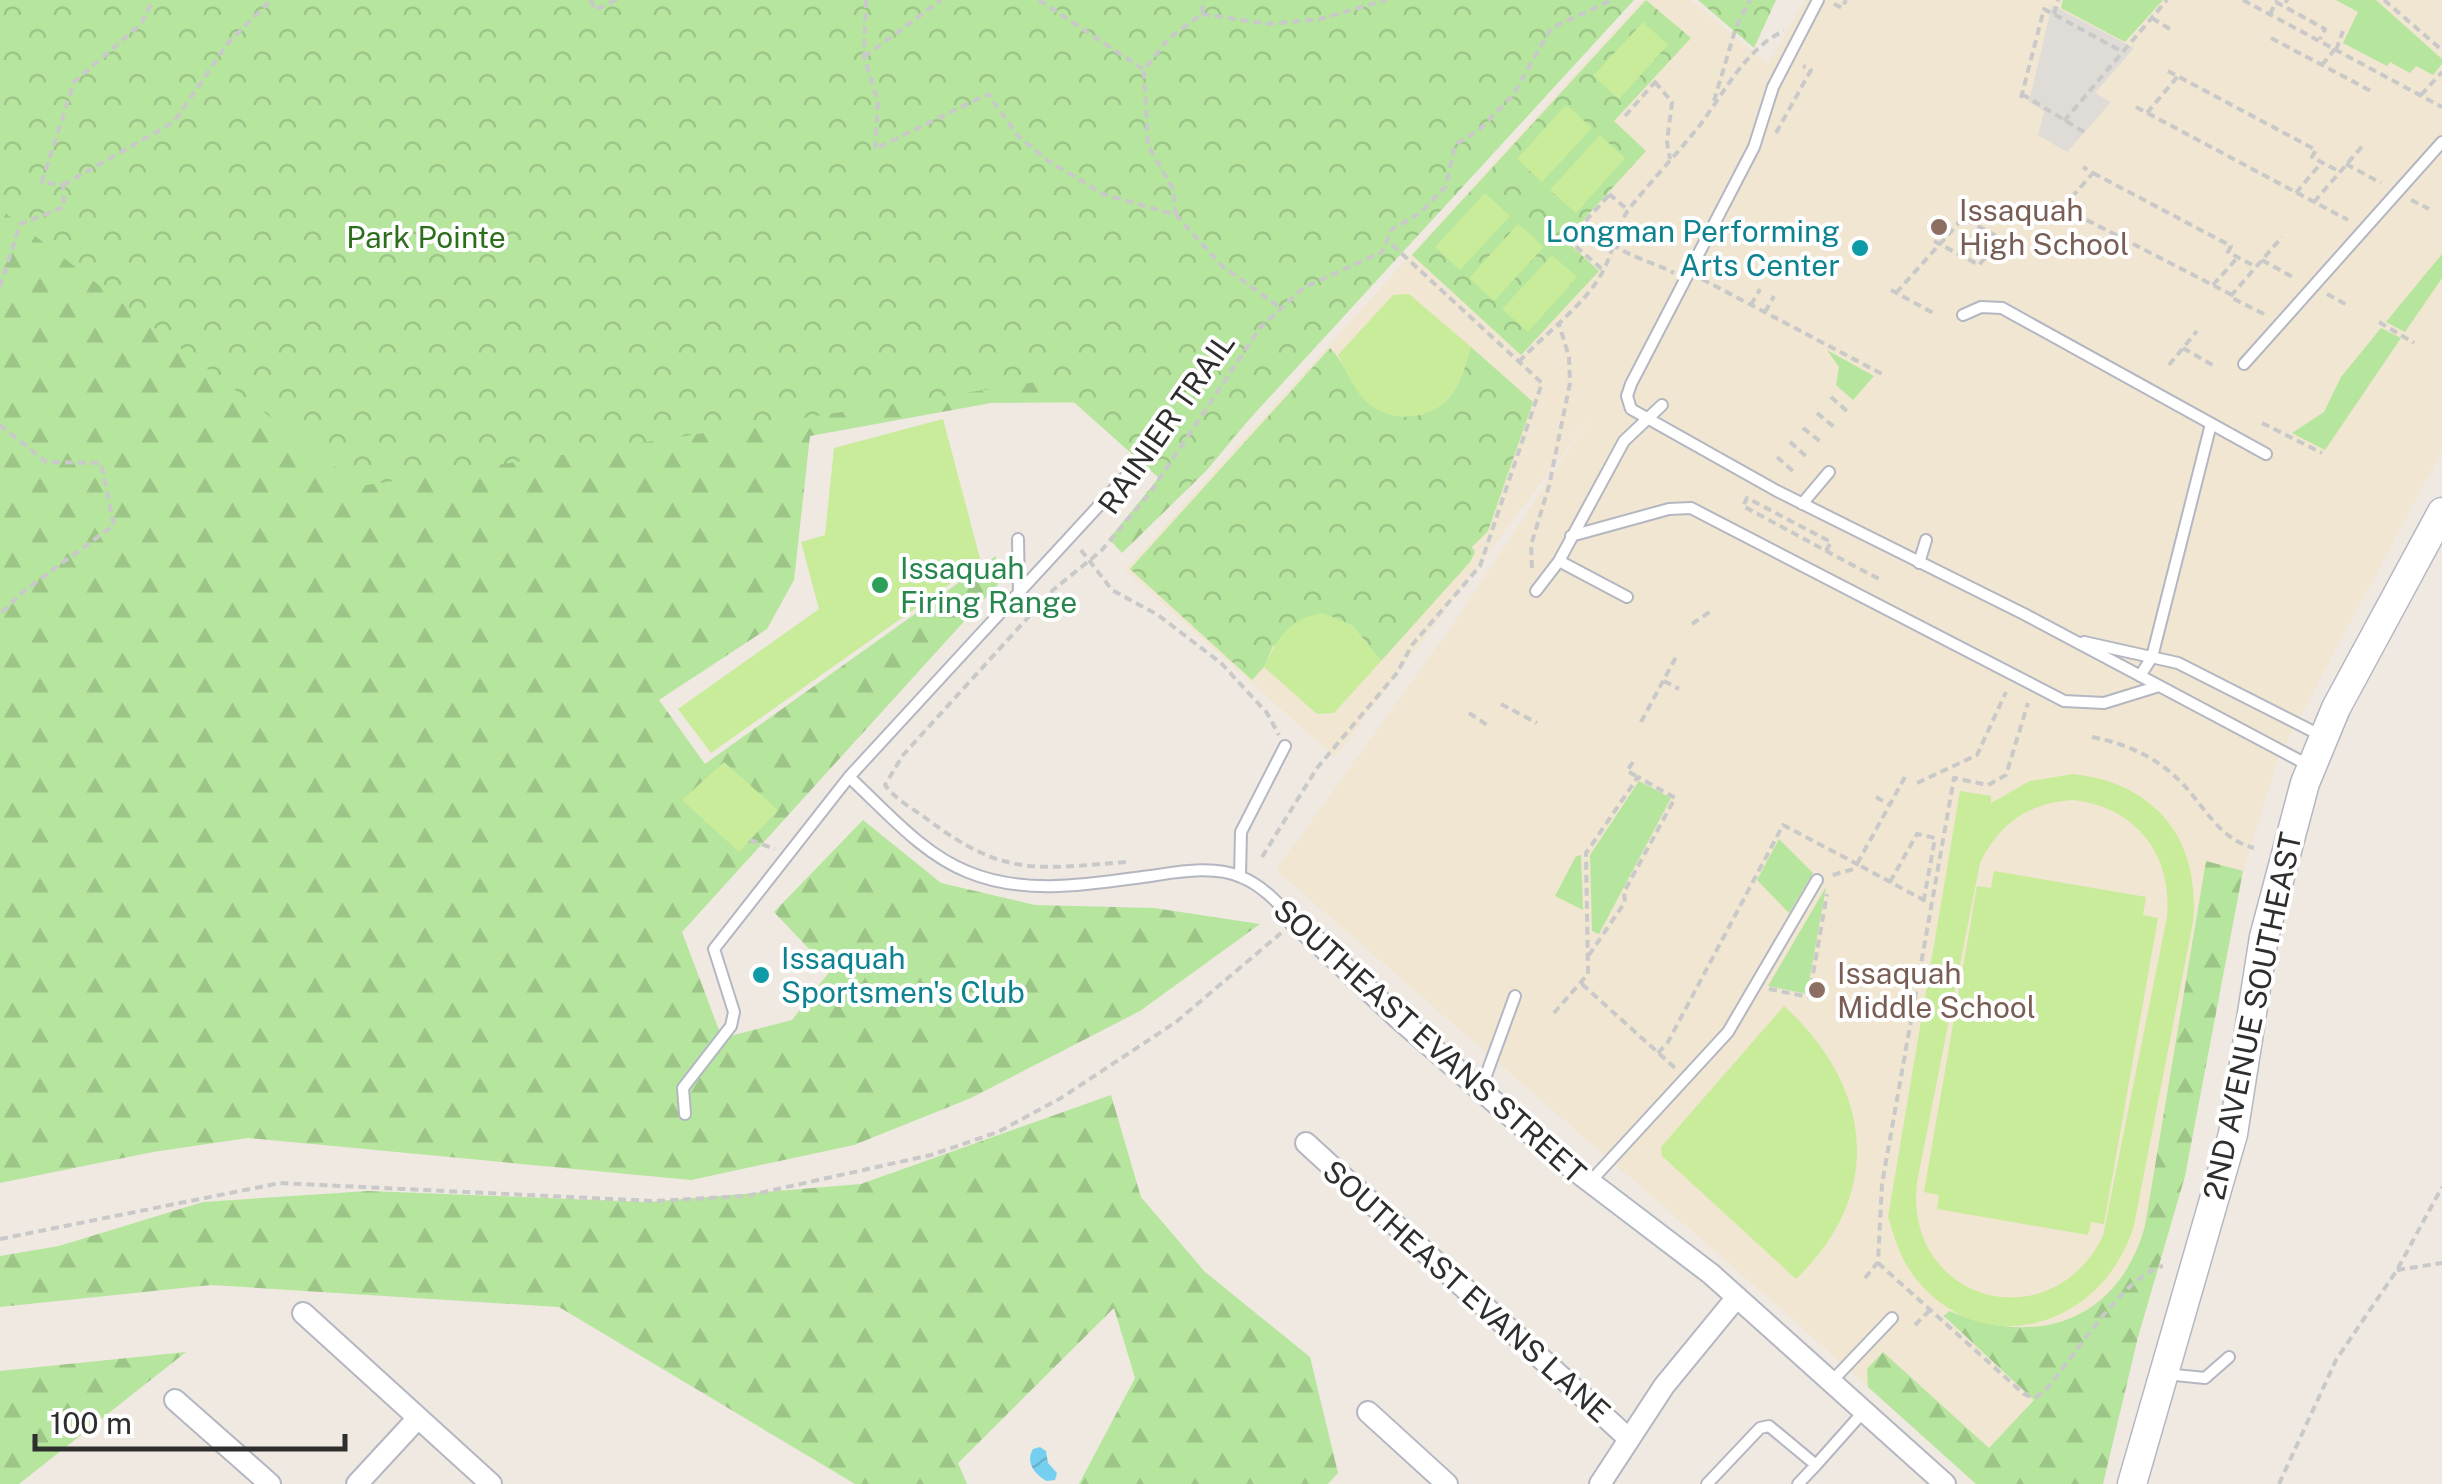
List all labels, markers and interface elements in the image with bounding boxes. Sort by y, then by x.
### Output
place label: Issaquah High School [1959,192,2129,262]
place label: Longman Performing Arts Center [1545,213,1840,283]
marker: Issaquah High School [1928,216,1950,238]
park label: Park Pointe [346,219,506,255]
marker: Longman Performing Arts Center [1849,237,1871,259]
street label: RAINIER TRAIL [1090,325,1242,521]
place label: Issaquah Firing Range [900,550,1077,620]
marker: Issaquah Firing Range [869,574,891,596]
street label: 2ND AVENUE SOUTHEAST [2195,829,2309,1203]
street label: SOUTHEAST EVANS STREET [1267,891,1594,1191]
place label: Issaquah Sportsmen's Club [781,940,1025,1010]
place label: Issaquah Middle School [1837,955,2036,1025]
marker: Issaquah Sportsmen's Club [750,964,772,986]
marker: Issaquah Middle School [1806,979,1828,1001]
street label: SOUTHEAST EVANS LANE [1316,1152,1618,1430]
scale bar [35,1389,345,1451]
text: 100 m [50,1405,132,1441]

